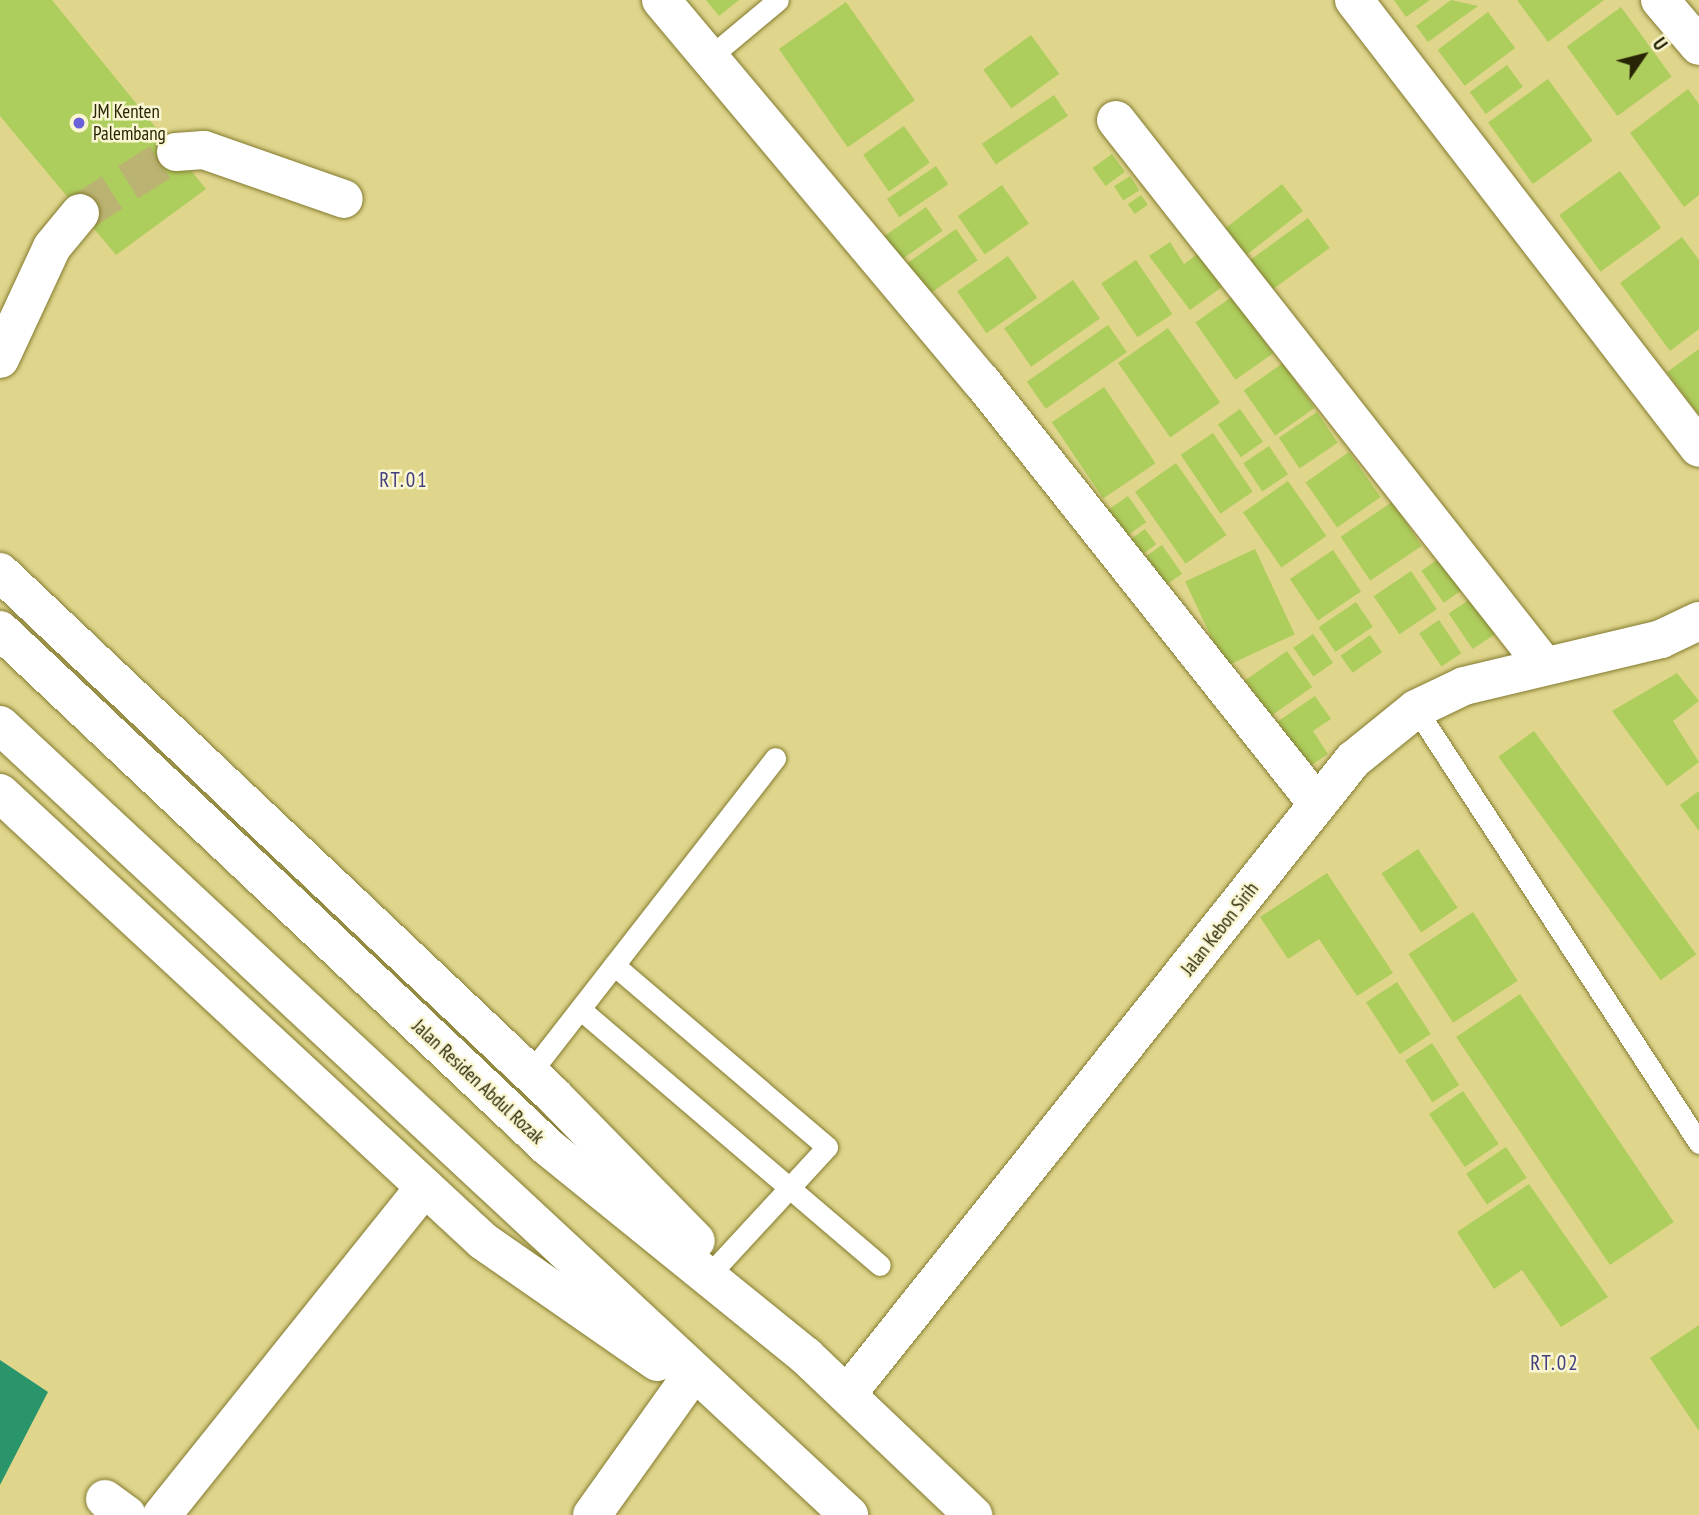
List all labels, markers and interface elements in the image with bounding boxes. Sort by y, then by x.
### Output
north arrow [1608,21,1678,91]
text: U [1648,33,1673,55]
place label: JM Kenten Palembang [93,101,166,145]
marker: JM Kenten Palembang [71,115,87,131]
district label: RT.01 [380,467,428,493]
street label: Jalan Kebon Sirih [1177,878,1263,980]
street label: Jalan Residen Abdul Rozak [407,1015,549,1149]
district label: RT.02 [1531,1350,1579,1376]

